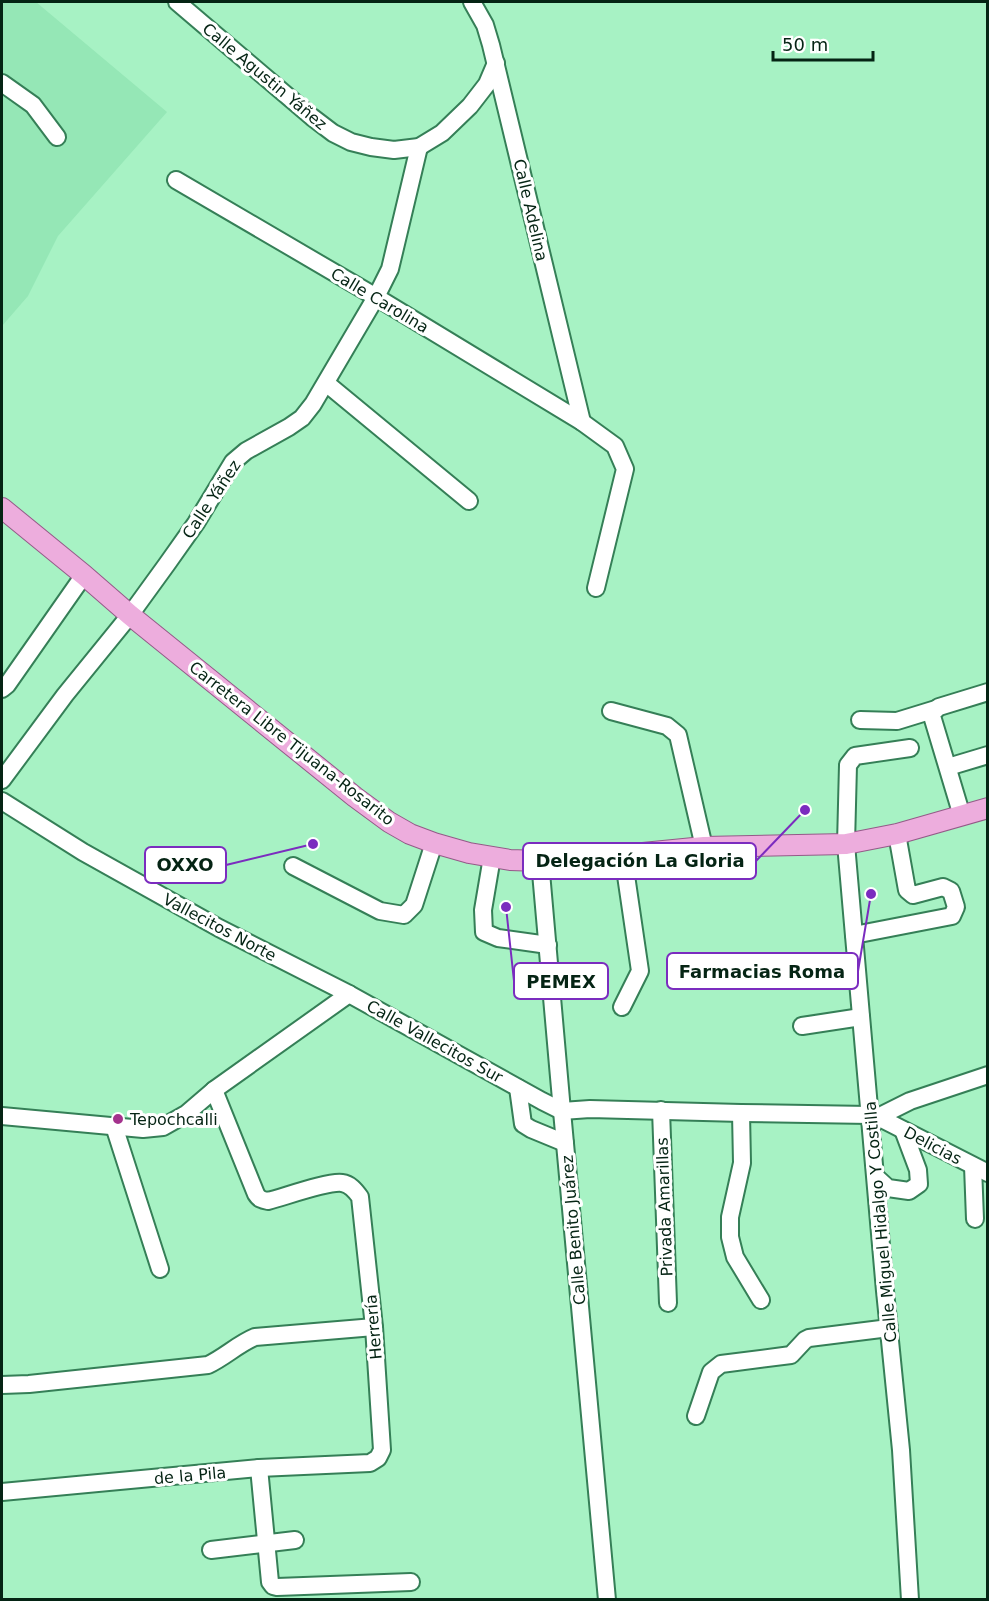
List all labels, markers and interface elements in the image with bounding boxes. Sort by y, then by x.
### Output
street label: Calle Agustin Yáñez [199,19,331,134]
scale bar [773,24,874,62]
text: 50 m [782,34,828,55]
street label: Calle Adelina [510,157,552,263]
street label: Calle Carolina [327,264,432,337]
street label: Calle Yáñez [178,456,245,542]
street label: Carretera Libre Tijuana-Rosarito [185,657,398,829]
callout: Delegación La Gloria [523,843,756,879]
callout: OXXO [145,847,226,883]
text: Delegación La Gloria [535,850,745,871]
text: OXXO [156,854,214,875]
street label: Vallecitos Norte [160,890,280,965]
callout: Farmacias Roma [667,953,858,989]
text: Farmacias Roma [679,961,845,982]
callout: PEMEX [514,963,608,999]
text: PEMEX [526,971,596,992]
street label: Calle Vallecitos Sur [363,996,506,1087]
street label: Calle Miguel Hidalgo Y Costilla [860,1100,901,1343]
place label: Tepochcalli [129,1110,218,1129]
marker: Tepochcalli [111,1112,125,1126]
street label: Delicias [901,1122,965,1168]
street label: Privada Amarillas [653,1137,676,1277]
street label: Calle Benito Juárez [557,1154,590,1306]
street label: Herrería [361,1294,386,1360]
street label: de la Pila [153,1463,227,1488]

